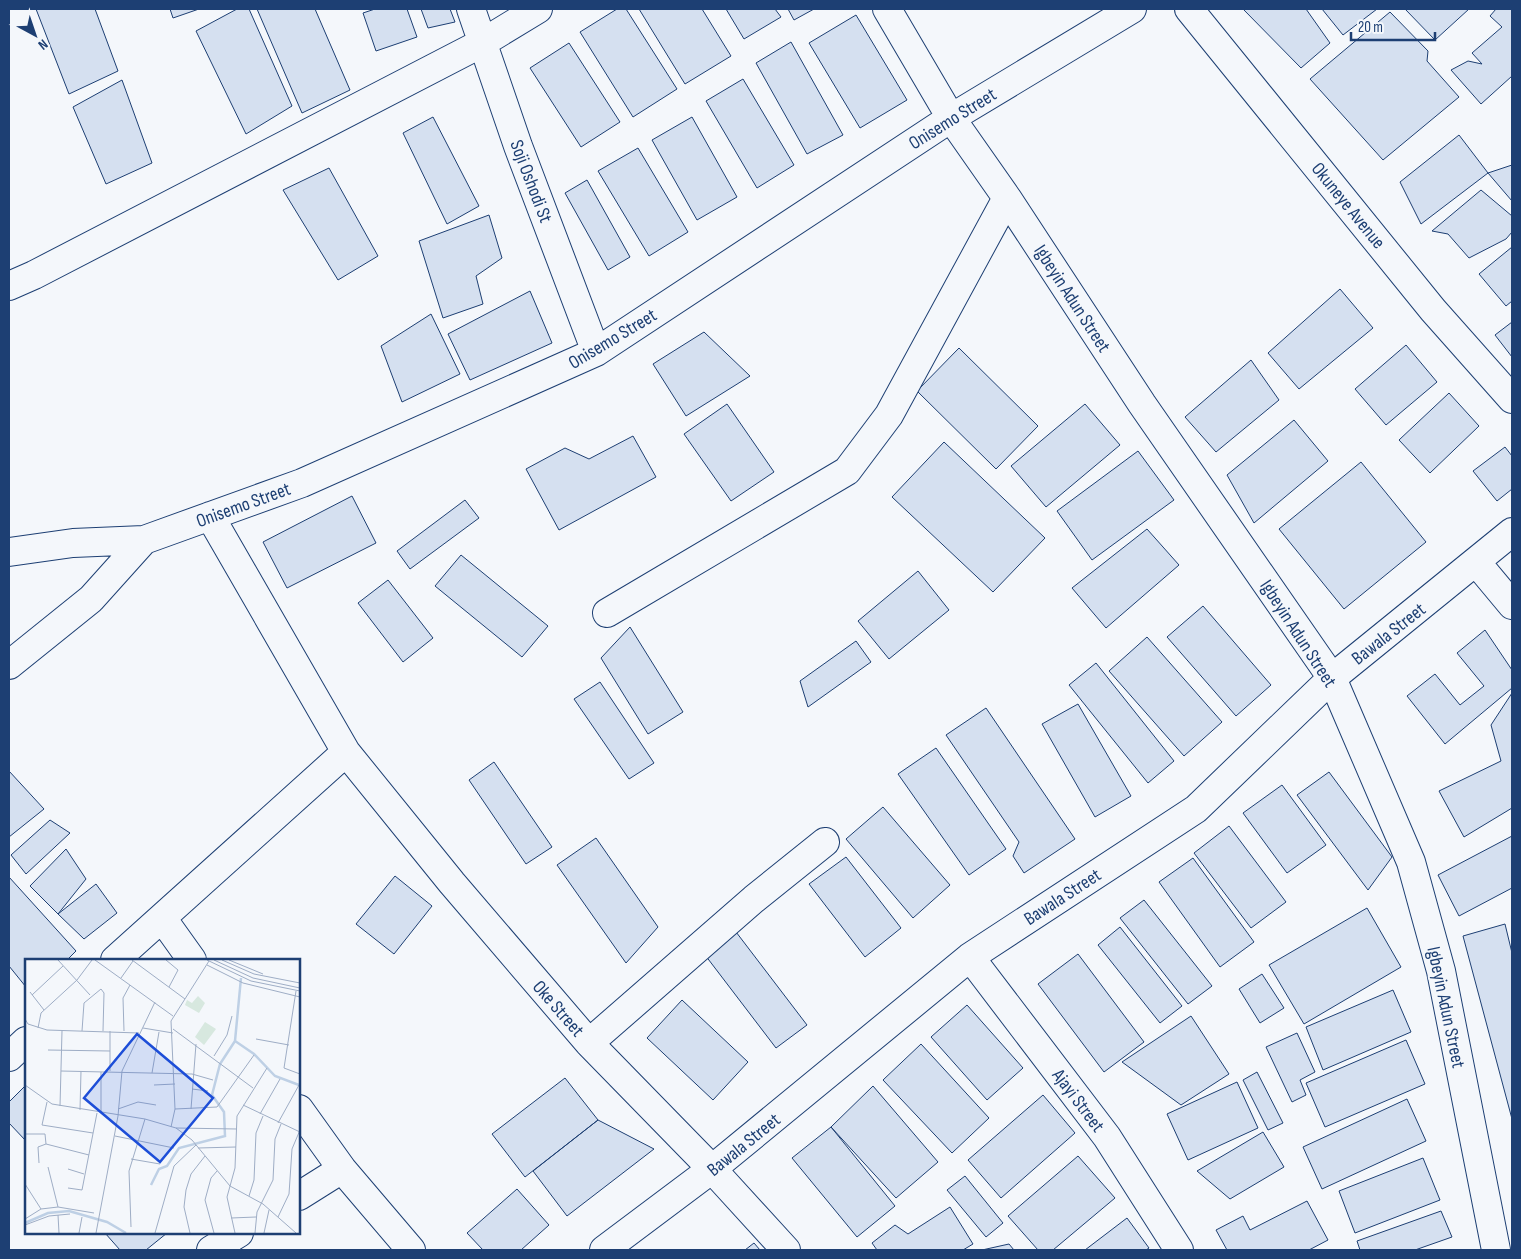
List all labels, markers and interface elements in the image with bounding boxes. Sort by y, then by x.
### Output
north arrow [10,10,60,60]
scale bar [1351,10,1435,42]
text: 20 m [1358,18,1383,37]
text: N [35,36,51,53]
street label: Onisemo Street [905,83,1001,155]
street label: Soji Oshodi St [504,137,557,226]
street label: Okuneye Avenue [1306,158,1390,254]
street label: Igbeyin Adun Street [1028,241,1115,357]
street label: Onisemo Street [565,304,661,375]
street label: Onisemo Street [193,478,294,533]
street label: Igbeyin Adun Street [1254,576,1341,692]
street label: Bawala Street [1347,598,1431,670]
street label: Bawala Street [1020,864,1106,931]
street label: Igbeyin Adun Street [1421,944,1470,1070]
inset map [25,959,300,1234]
street label: Oke Street [527,976,589,1042]
street label: Ajayi Street [1046,1064,1109,1137]
street label: Bawala Street [703,1109,785,1182]

